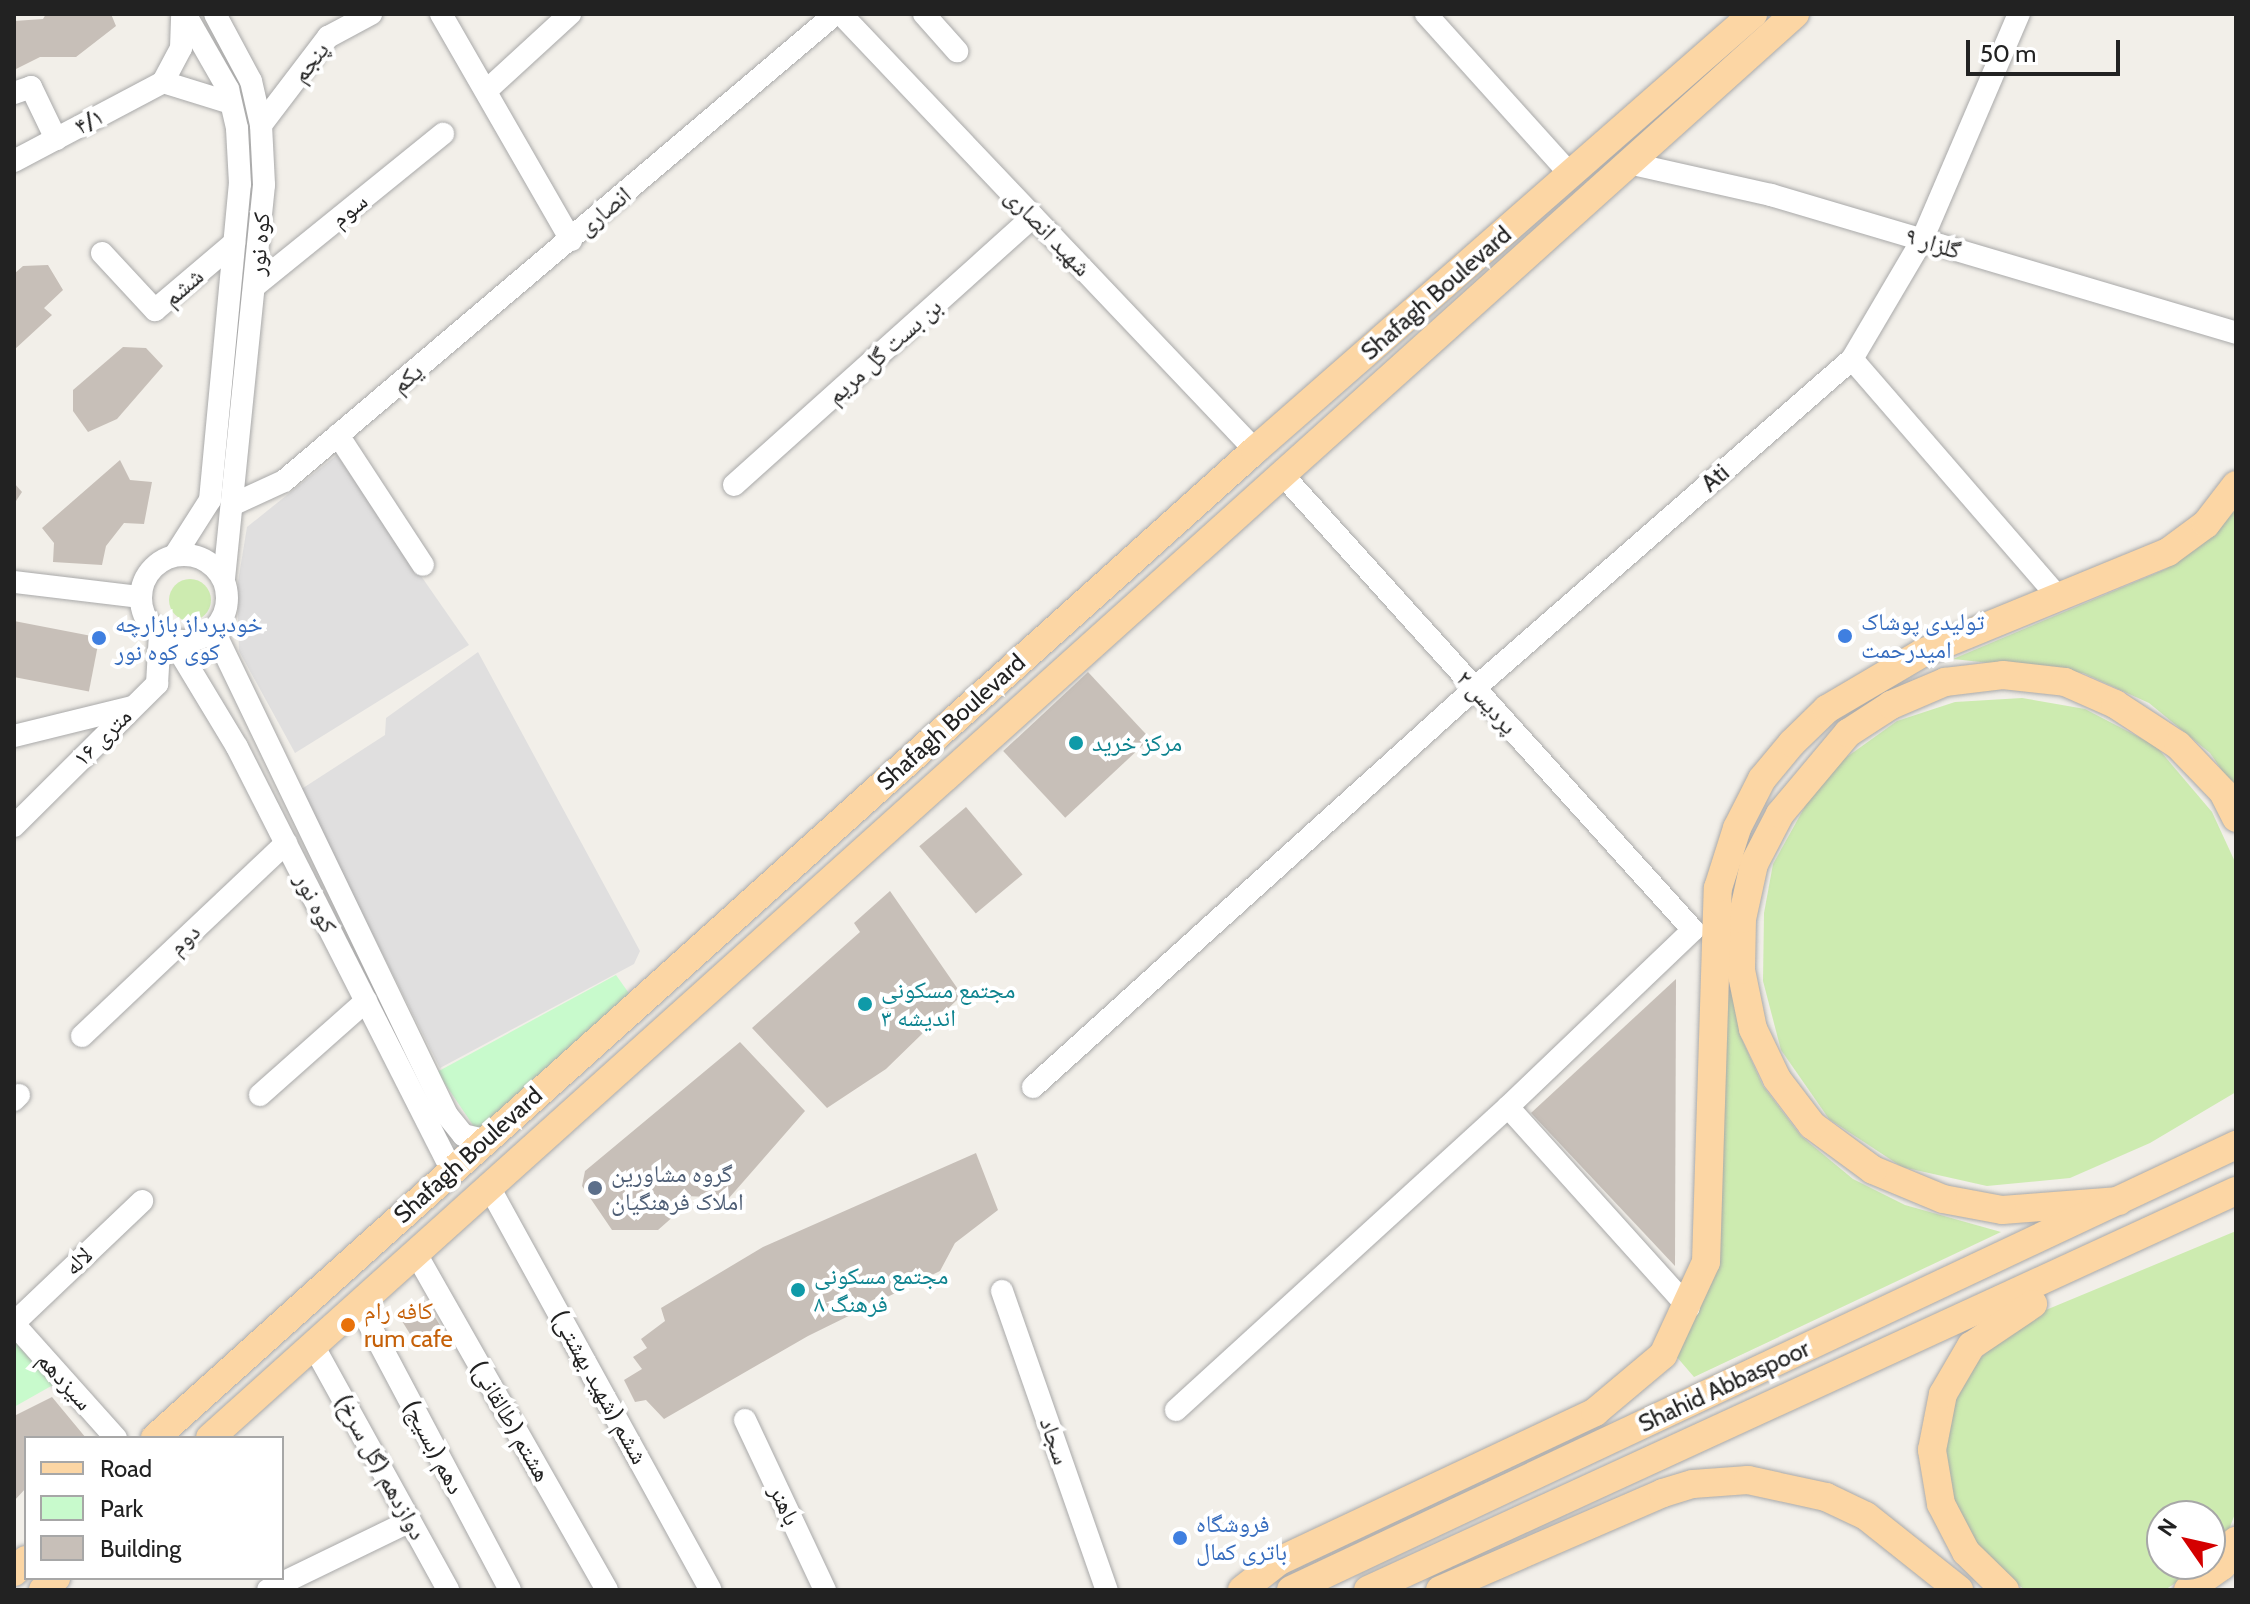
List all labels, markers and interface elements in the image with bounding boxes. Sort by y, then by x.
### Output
scale bar [1970,24,2124,74]
street label: پنجم [285,36,335,88]
text: 50 m [1980,39,2036,68]
street label: ۴/۱ [69,101,109,141]
street label: انصاری [571,180,637,242]
street label: شهید انصاری [999,182,1097,282]
street label: سوم [325,187,373,233]
street label: کوه نور [242,211,276,277]
street label: Shafagh Boulevard [1355,220,1517,366]
street label: گلزار ۹ [1902,221,1964,265]
street label: ششم [157,262,209,312]
street label: بن بست گل مریم [821,292,947,410]
street label: یکم [386,357,428,399]
street label: Ati [1695,458,1735,498]
place label: تولیدی پوشاک امیدرحمت [1861,608,1984,664]
place label: خودپرداز بازارچه کوی کوه نور [115,610,263,666]
marker: تولیدی پوشاک امیدرحمت [1836,627,1854,645]
marker: خودپرداز بازارچه کوی کوه نور [90,629,108,647]
street label: Shafagh Boulevard [871,648,1031,796]
street label: پردیس ۲ [1451,664,1523,740]
street label: ۱۶ متری [67,702,137,772]
place label: مرکز خرید [1092,729,1182,757]
marker: مرکز خرید [1067,734,1085,752]
street label: کوه نور [289,868,343,938]
street label: دوم [162,917,206,961]
place label: مجتمع مسکونی اندیشه ۳ [881,976,1016,1032]
marker: مجتمع مسکونی اندیشه ۳ [856,995,874,1013]
street label: Shafagh Boulevard [388,1081,548,1229]
place label: گروه مشاورین املاک فرهنگیان [611,1160,744,1216]
marker: گروه مشاورین املاک فرهنگیان [586,1179,604,1197]
street label: لاله [58,1241,98,1281]
place label: مجتمع مسکونی فرهنگ ۸ [814,1262,949,1318]
marker: مجتمع مسکونی فرهنگ ۸ [789,1281,807,1299]
place label: کافه رام rum cafe [364,1297,453,1353]
street label: ششم (شهید بهشتی) [546,1305,654,1469]
marker: کافه رام rum cafe [339,1316,357,1334]
street label: Shahid Abbaspoor [1634,1334,1814,1438]
street label: سیزدهم [31,1346,99,1416]
street label: هشتم (طالقانی) [465,1355,557,1487]
street label: دوازدهم (گل سرخ) [329,1389,433,1545]
street label: دهم (بسیج) [397,1395,471,1499]
street label: سجاد [1034,1414,1076,1468]
legend [24,1436,284,1580]
text: Road [100,1454,152,1483]
street label: باهنر [763,1480,807,1530]
text: Park [100,1494,143,1523]
north arrow [2146,1500,2226,1580]
place label: فروشگاه باتری کمال [1196,1510,1287,1566]
text: N [2152,1513,2183,1541]
marker: فروشگاه باتری کمال [1171,1529,1189,1547]
text: Building [100,1534,181,1563]

